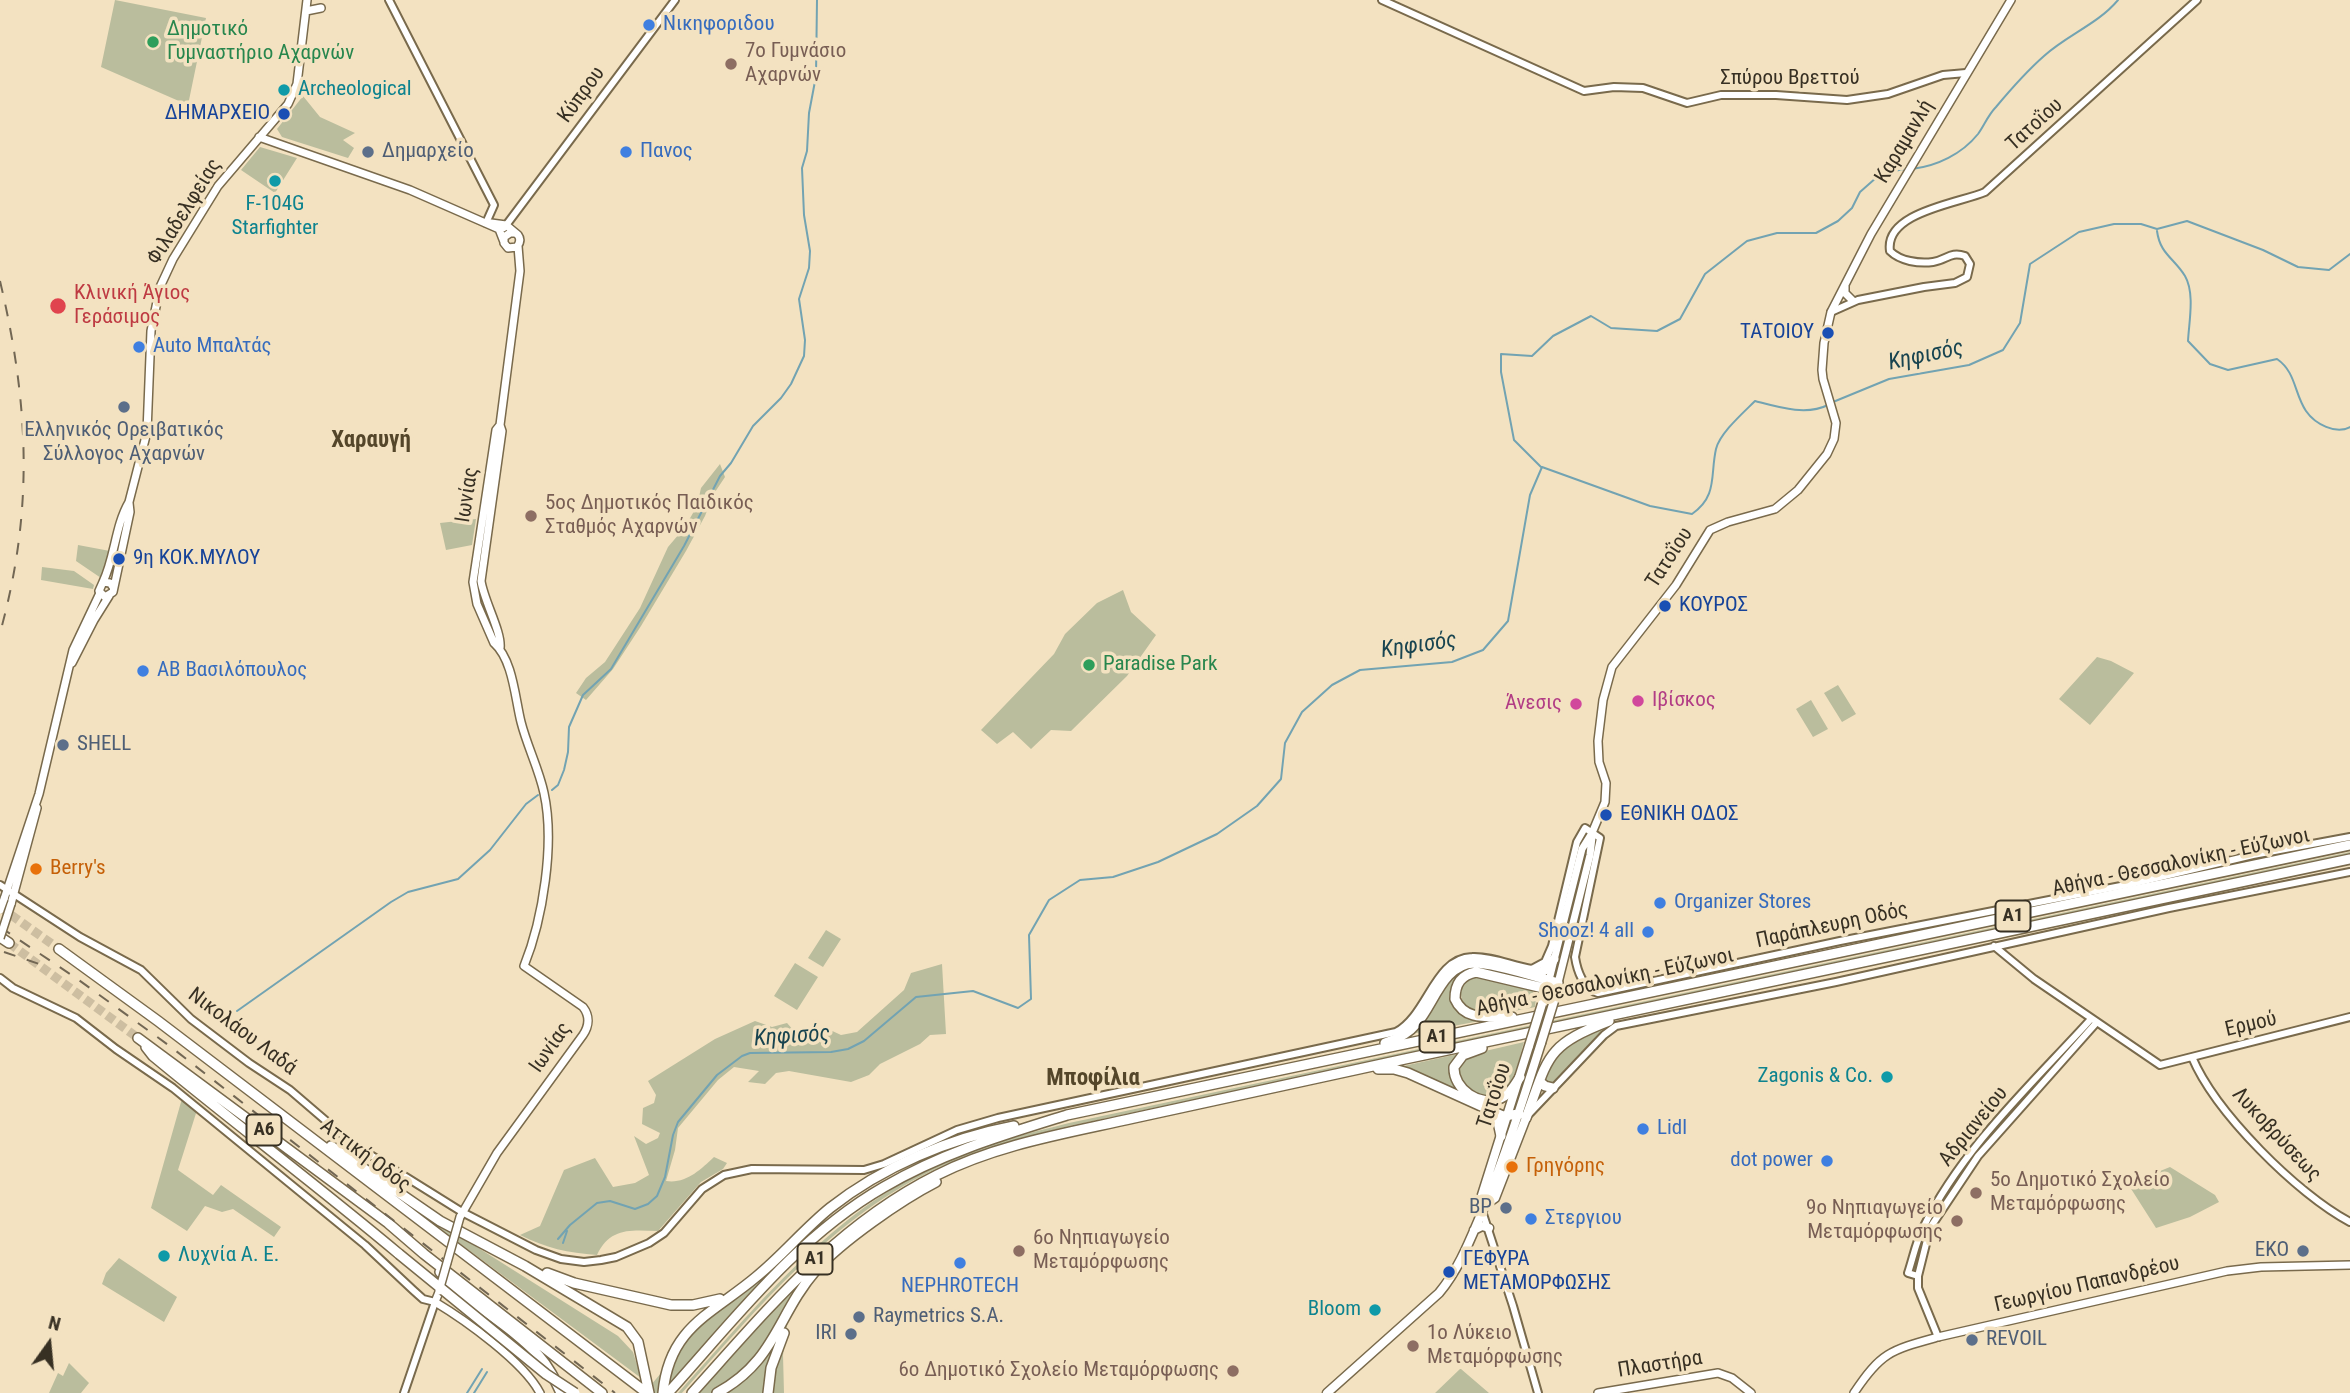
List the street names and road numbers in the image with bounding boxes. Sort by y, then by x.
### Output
street label: Κύπρου [553,62,611,128]
street label: Σπύρου Βρεττού [1720,66,1860,92]
street label: Τατοΐου [2002,93,2068,157]
street label: Καραμανλή [1870,96,1940,188]
street label: Φιλαδελφείας [142,154,228,270]
street label: Ιωνίας [451,466,485,524]
street label: Τατοΐου [1641,523,1699,593]
street label: Αθήνα - Θεσσαλονίκη - Εύζωνοι [2050,823,2312,903]
street label: Παράπλευρη Οδός [1754,898,1910,954]
road number: Α1 [1996,900,2030,932]
street label: Αθήνα - Θεσσαλονίκη - Εύζωνοι [1474,943,1736,1023]
street label: Νικολάου Λαδά [183,983,301,1081]
street label: Ερμού [2223,1007,2279,1043]
street label: Ιωνίας [525,1018,577,1078]
road number: Α1 [1420,1021,1454,1052]
street label: Τατοΐου [1473,1060,1517,1132]
street label: Αδριανείου [1934,1082,2014,1172]
street label: Λυκοβρύσεως [2226,1083,2326,1187]
road number: Α6 [246,1114,282,1146]
street label: Αττική Οδός [315,1114,415,1198]
road number: Α1 [798,1244,832,1274]
street label: Γεωργίου Παπανδρέου [1992,1251,2182,1319]
street label: Πλαστήρα [1616,1346,1704,1384]

